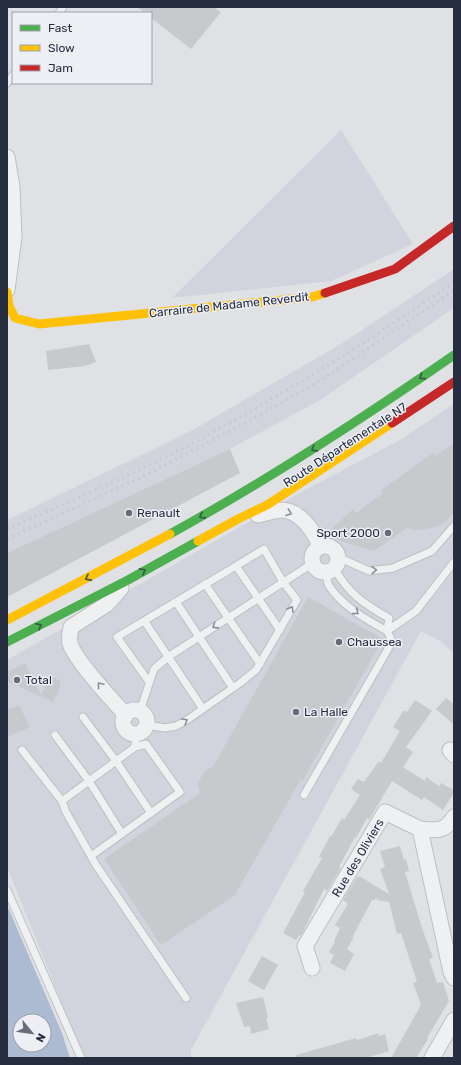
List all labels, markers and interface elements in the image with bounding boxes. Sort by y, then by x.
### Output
legend [12,12,152,84]
text: Fast [48,21,72,35]
text: Slow [48,41,75,55]
text: Jam [48,61,73,75]
street label: Carraire de Madame Reverdit [148,290,310,320]
one-way arrow [419,372,426,380]
street label: Route Départementale N7 [281,400,409,490]
one-way arrow [311,445,318,452]
place label: Renault [137,506,181,520]
marker: Renault [124,508,134,518]
one-way arrow [286,508,293,516]
one-way arrow [199,511,206,519]
place label: Sport 2000 [316,526,380,540]
marker: Sport 2000 [383,528,393,538]
one-way arrow [371,565,377,574]
one-way arrow [139,569,146,576]
one-way arrow [85,573,92,580]
one-way arrow [287,606,294,614]
one-way arrow [352,607,359,614]
one-way arrow [212,621,219,628]
one-way arrow [35,623,43,631]
place label: Chaussea [347,635,402,649]
marker: Chaussea [334,637,344,647]
place label: Total [25,673,52,687]
marker: Total [12,675,22,685]
one-way arrow [98,682,105,690]
place label: La Halle [304,705,348,719]
marker: La Halle [291,707,301,717]
one-way arrow [181,719,188,726]
street label: Rue des Oliviers [329,816,387,900]
north arrow [12,1013,52,1053]
text: N [33,1031,48,1044]

